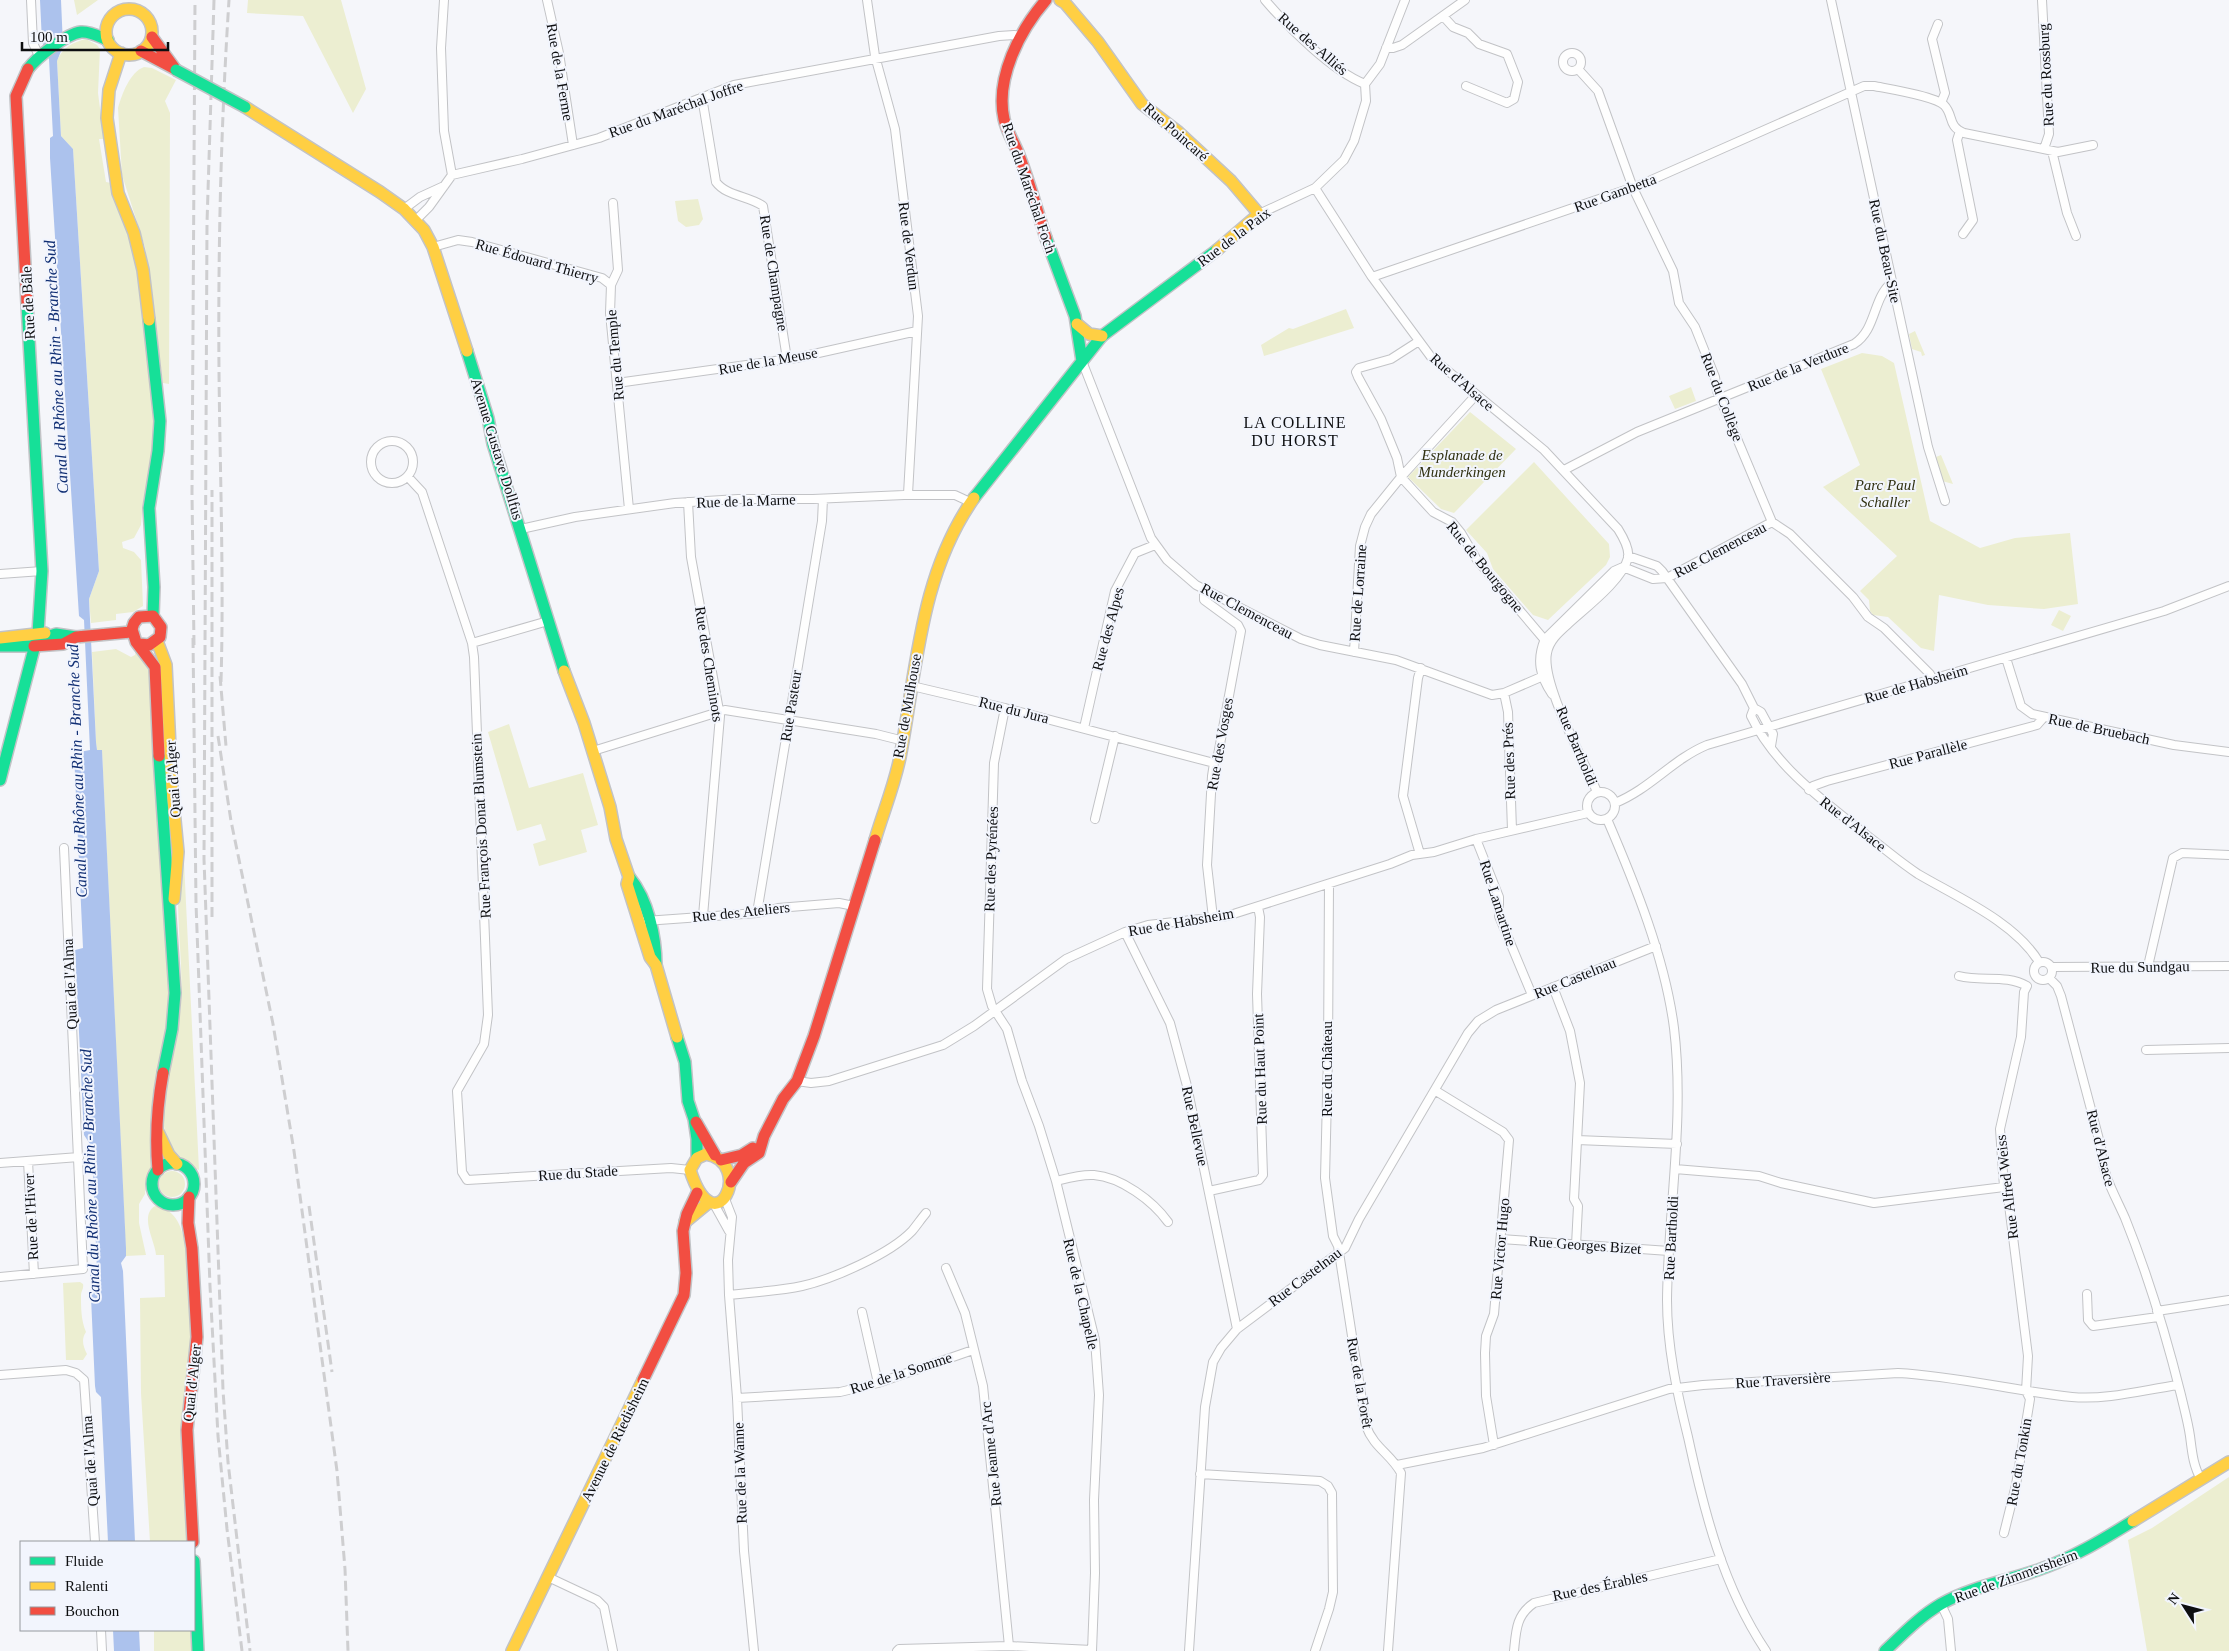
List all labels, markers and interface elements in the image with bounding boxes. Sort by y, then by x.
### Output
street label: Rue des Alliés [1275,10,1351,79]
scale bar [22,20,169,52]
street label: Rue de la Ferme [544,22,577,122]
street label: Rue du Rossburg [2035,23,2057,127]
text: 100 m [30,29,68,45]
street label: Rue du Maréchal Joffre [607,77,746,141]
street label: Rue Poincaré [1140,100,1212,165]
street label: Rue du Maréchal Foch [999,121,1059,256]
street label: Rue Gambetta [1572,171,1659,215]
street label: Rue du Beau-Site [1866,198,1904,305]
street label: Rue de Verdun [896,201,922,292]
street label: Rue de la Paix [1194,204,1274,270]
street label: Rue de Champagne [757,214,791,333]
street label: Rue Édouard Thierry [474,236,601,286]
water label: Canal du Rhône au Rhin - Branche Sud [41,239,71,494]
street label: Rue de Bâle [18,266,38,340]
street label: Rue du Temple [603,309,627,401]
street label: Rue de la Verdure [1745,339,1851,395]
street label: Rue de la Meuse [717,344,819,378]
street label: Rue d'Alsace [1427,350,1497,414]
street label: Rue du Collège [1698,351,1746,444]
street label: Avenue Gustave Dollfus [468,376,526,522]
district label: LA COLLINE DU HORST [1244,414,1346,449]
park label: Esplanade de Munderkingen [1417,447,1506,480]
park label: Parc Paul Schaller [1854,477,1915,510]
street label: Rue de la Marne [696,491,796,511]
street label: Rue de Bourgogne [1443,518,1527,616]
street label: Rue Clemenceau [1671,519,1769,581]
street label: Rue de Lorraine [1347,543,1369,642]
street label: Rue Clemenceau [1198,580,1296,642]
street label: Rue des Alpes [1089,585,1127,673]
street label: Rue des Cheminots [692,605,726,723]
water label: Canal du Rhône au Rhin - Branche Sud [64,643,90,898]
street label: Rue de Mulhouse [890,652,924,759]
street label: Rue de Habsheim [1863,662,1970,706]
street label: Rue Pasteur [777,669,805,743]
street label: Rue du Jura [977,694,1051,727]
street label: Rue des Vosges [1204,696,1236,791]
street label: Rue Bartholdi [1553,704,1601,788]
street label: Rue de Bruebach [2047,710,2152,748]
street label: Rue des Prés [1500,722,1518,800]
street label: Rue François Donat Blumstein [468,733,494,919]
street label: Rue Parallèle [1887,736,1969,772]
street label: Quai d'Alger [162,740,184,818]
street label: Rue d'Alsace [1817,793,1889,855]
street label: Rue des Pyrénées [981,806,1001,912]
street label: Rue Lamartine [1477,858,1520,948]
street label: Rue des Ateliers [691,899,791,925]
street label: Rue de Habsheim [1127,905,1235,939]
street label: Quai de l'Alma [60,938,80,1030]
street label: Rue Castelnau [1532,954,1619,1002]
street label: Rue du Sundgau [2090,958,2190,976]
street label: Rue du Haut Point [1250,1012,1270,1125]
street label: Rue du Château [1319,1021,1335,1117]
water label: Canal du Rhône au Rhin - Branche Sud [77,1048,103,1303]
street label: Rue Bellevue [1179,1085,1211,1168]
street label: Rue d'Alsace [2084,1108,2118,1189]
street label: Rue Alfred Weiss [1993,1134,2021,1240]
street label: Rue du Stade [538,1162,619,1184]
street label: Rue de l'Hiver [21,1173,41,1261]
street label: Rue Bartholdi [1661,1195,1681,1281]
street label: Rue Victor Hugo [1488,1197,1512,1301]
street label: Rue Georges Bizet [1528,1233,1643,1257]
street label: Rue de la Chapelle [1060,1237,1102,1352]
street label: Rue Castelnau [1265,1244,1345,1310]
street label: Rue de la Forêt [1344,1336,1376,1431]
street label: Quai d'Alger [180,1344,204,1422]
street label: Rue de la Somme [848,1349,954,1397]
street label: Rue Traversière [1735,1369,1831,1391]
street label: Avenue de Riedisheim [578,1375,652,1504]
street label: Rue Jeanne d'Arc [978,1401,1004,1507]
street label: Quai de l'Alma [79,1415,101,1507]
street label: Rue du Tonkin [2003,1416,2035,1507]
street label: Rue de la Wanne [730,1422,750,1524]
legend [20,1541,195,1631]
street label: Rue de Zimmersheim [1952,1546,2080,1606]
text: Fluide [65,1553,104,1569]
street label: Rue des Érables [1551,1568,1649,1604]
text: Ralenti [65,1578,108,1594]
north arrow [2159,1581,2209,1631]
text: N [2165,1590,2183,1607]
text: Bouchon [65,1603,120,1619]

